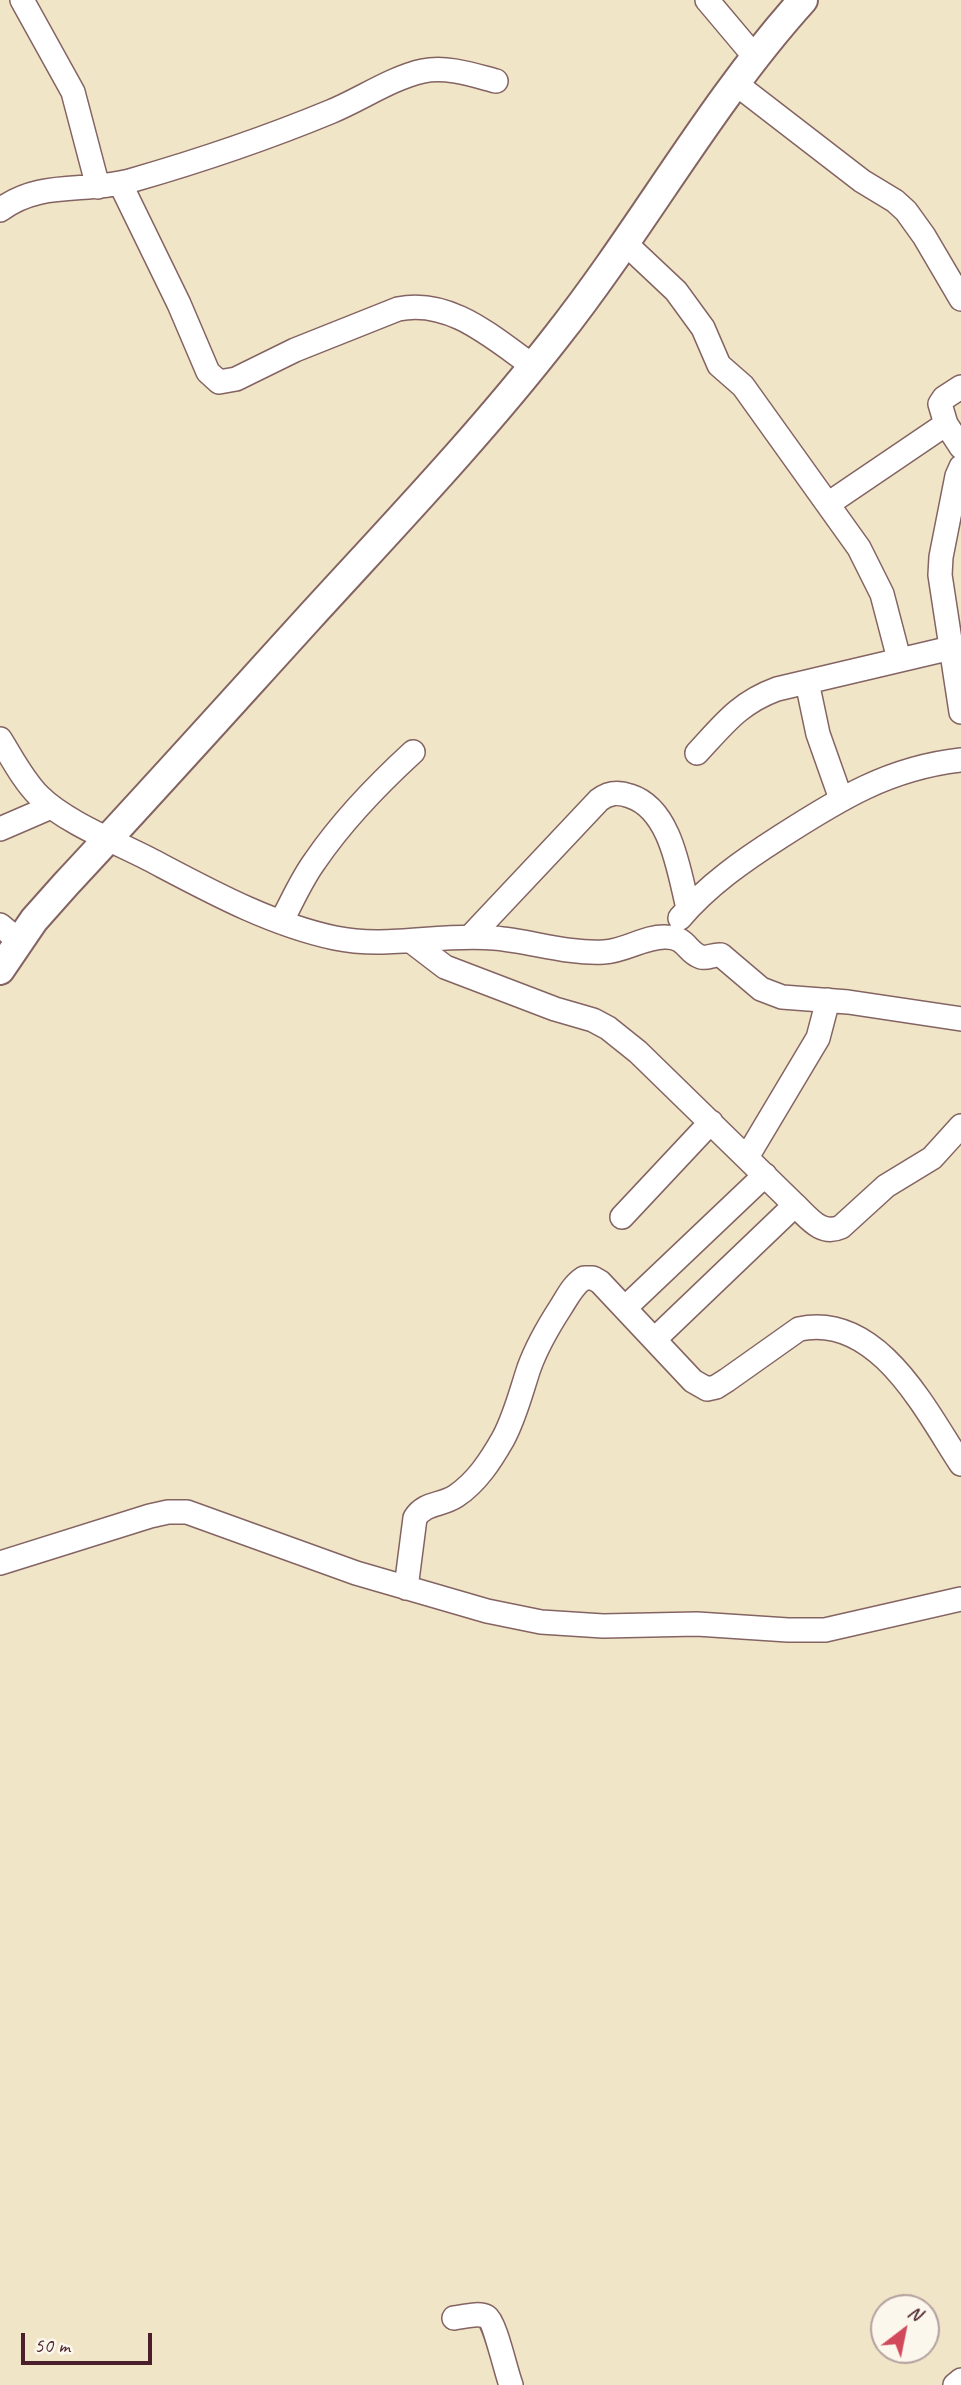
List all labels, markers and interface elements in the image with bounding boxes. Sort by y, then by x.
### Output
north arrow [870,2294,940,2364]
text: N [904,2300,926,2326]
scale bar [24,2318,156,2362]
text: 50 m [34,2332,70,2358]

